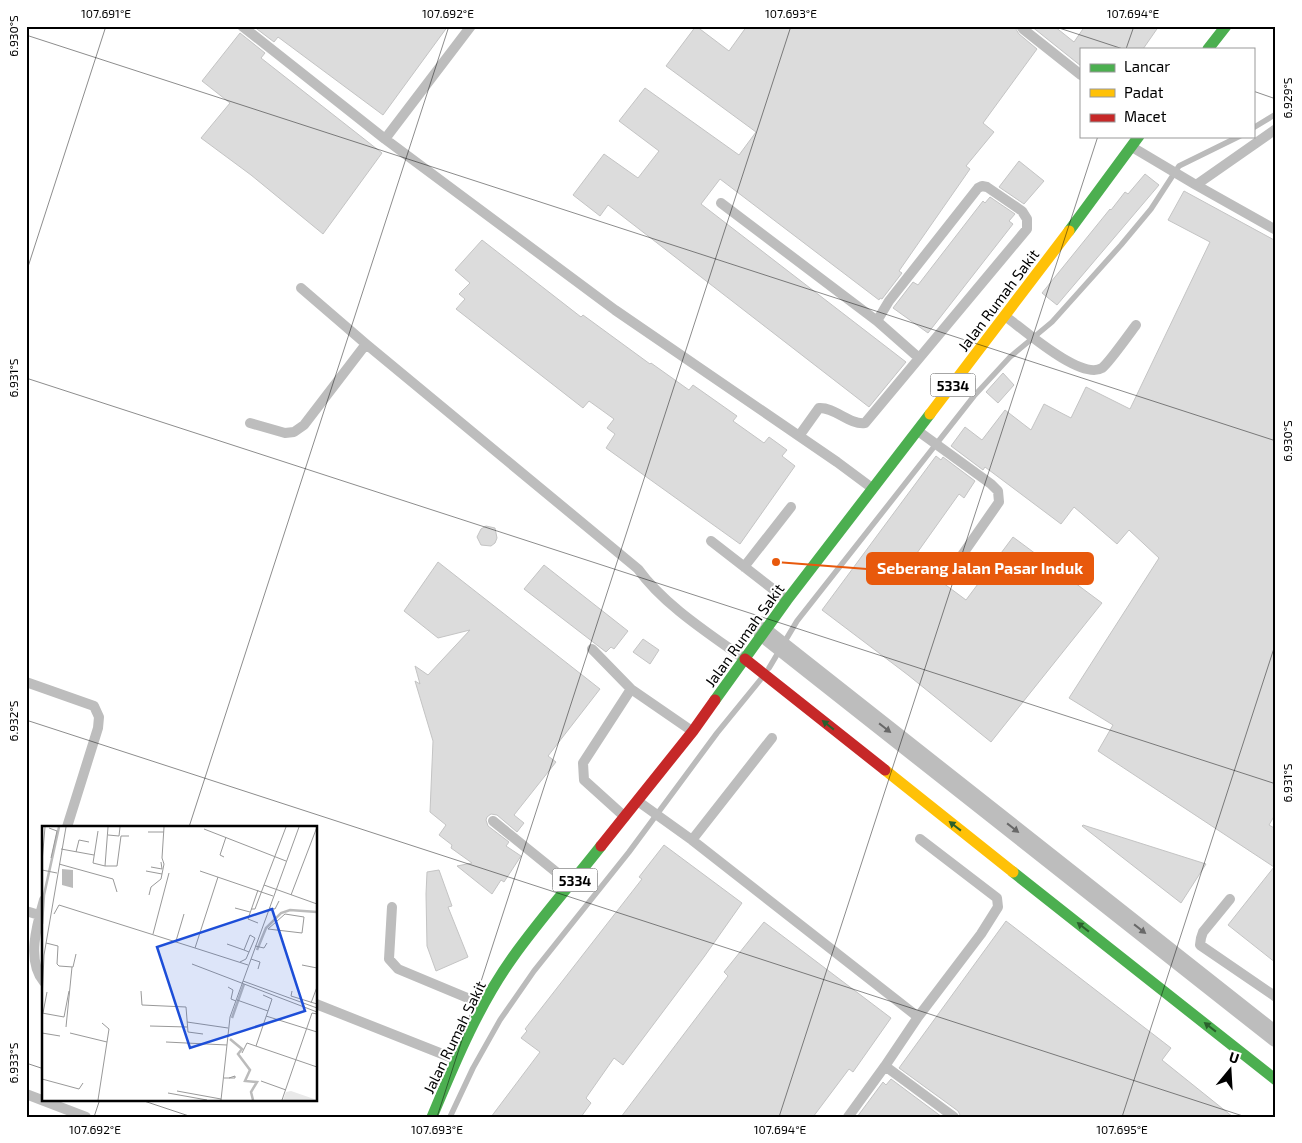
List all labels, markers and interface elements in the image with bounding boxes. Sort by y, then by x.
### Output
text: 107.691°E [81,6,131,20]
text: 107.692°E [422,6,474,20]
text: 107.693°E [765,6,817,20]
text: 107.694°E [1107,6,1160,20]
text: 6.930°S [6,15,20,57]
legend [1080,48,1254,138]
text: Lancar [1124,57,1170,75]
text: 6.929°S [1280,77,1294,119]
text: Padat [1124,83,1164,101]
text: Macet [1124,107,1167,125]
street label: Jalan Rumah Sakit [954,245,1042,355]
text: 6.931°S [6,358,20,398]
road number: 5334 [930,374,976,396]
text: 6.930°S [1280,420,1294,462]
callout: Seberang Jalan Pasar Induk [867,553,1093,584]
text: Seberang Jalan Pasar Induk [877,558,1083,577]
street label: Jalan Rumah Sakit [701,580,788,690]
text: 6.932°S [6,700,20,741]
one-way arrow [822,719,835,730]
one-way arrow [878,722,891,733]
text: 6.931°S [1280,763,1294,803]
one-way arrow [949,820,962,831]
one-way arrow [1006,823,1019,834]
inset map [42,826,318,1100]
road number: 5334 [552,868,598,892]
one-way arrow [1077,921,1090,932]
one-way arrow [1133,924,1146,935]
street label: Jalan Rumah Sakit [419,977,489,1096]
one-way arrow [1204,1022,1217,1033]
text: 6.933°S [6,1042,20,1083]
north arrow [1204,1046,1254,1096]
text: U [1227,1048,1241,1067]
text: 107.692°E [69,1122,121,1136]
text: 107.693°E [411,1122,463,1136]
text: 107.694°E [754,1122,807,1136]
text: 107.695°E [1096,1122,1148,1136]

